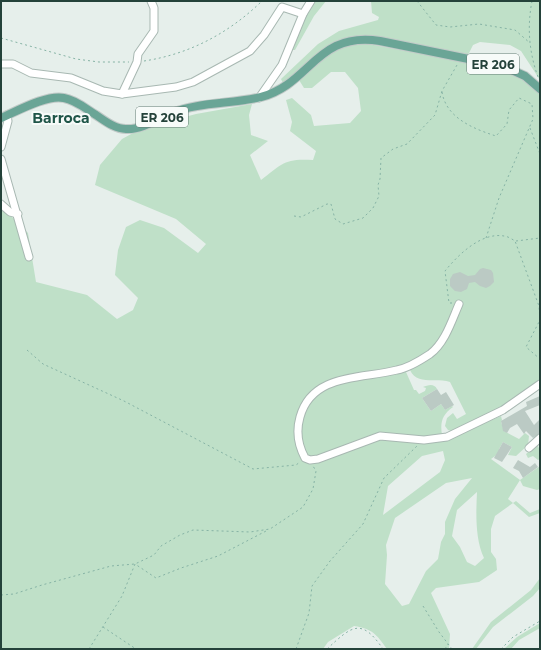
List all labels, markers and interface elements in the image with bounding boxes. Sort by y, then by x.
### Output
road number: ER 206 [467,54,519,74]
road number: ER 206 [136,107,188,127]
district label: Barroca [32,109,90,127]

